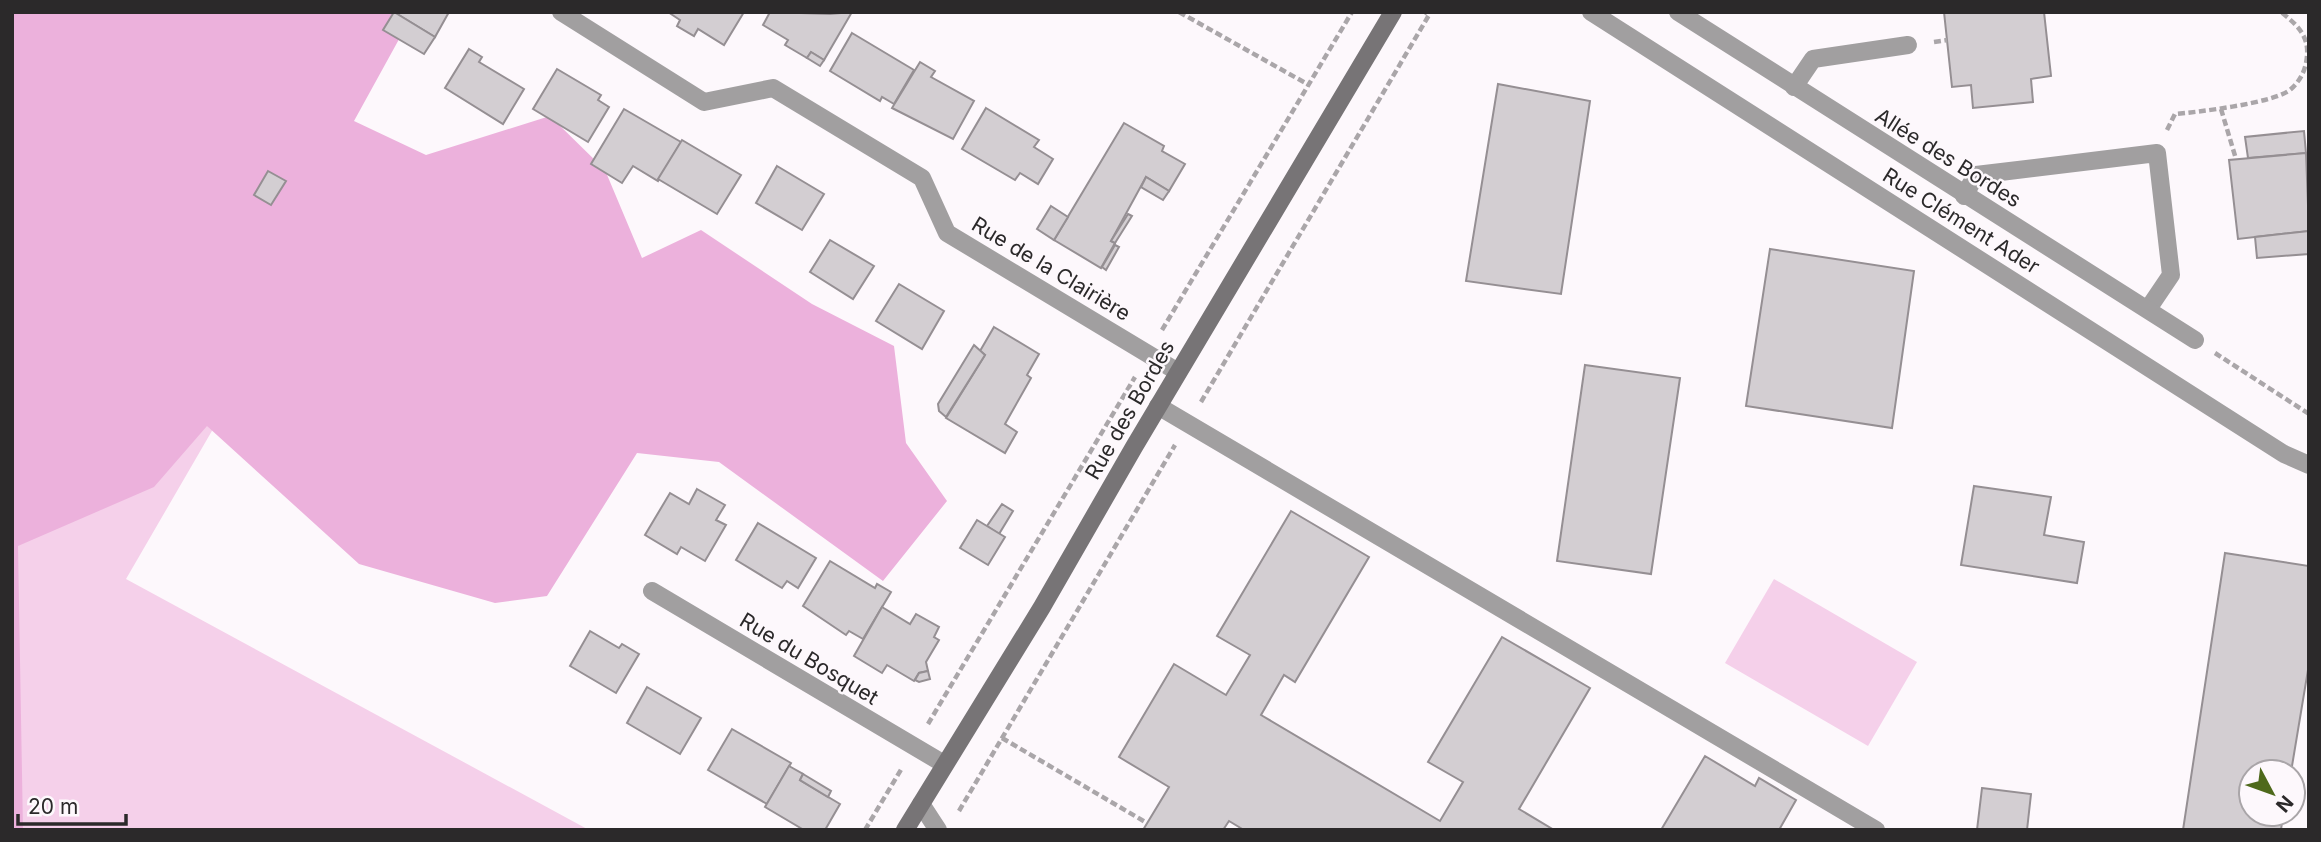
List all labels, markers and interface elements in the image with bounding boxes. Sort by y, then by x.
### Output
street label: Allée des Bordes [1871,103,2026,212]
street label: Rue Clément Ader [1878,162,2044,279]
street label: Rue de la Clairière [967,211,1135,326]
street label: Rue des Bordes [1080,336,1179,484]
street label: Rue du Bosquet [735,607,883,710]
north arrow [2237,758,2307,828]
scale bar [18,782,126,826]
text: N [2271,791,2298,817]
text: 20 m [28,794,78,819]

